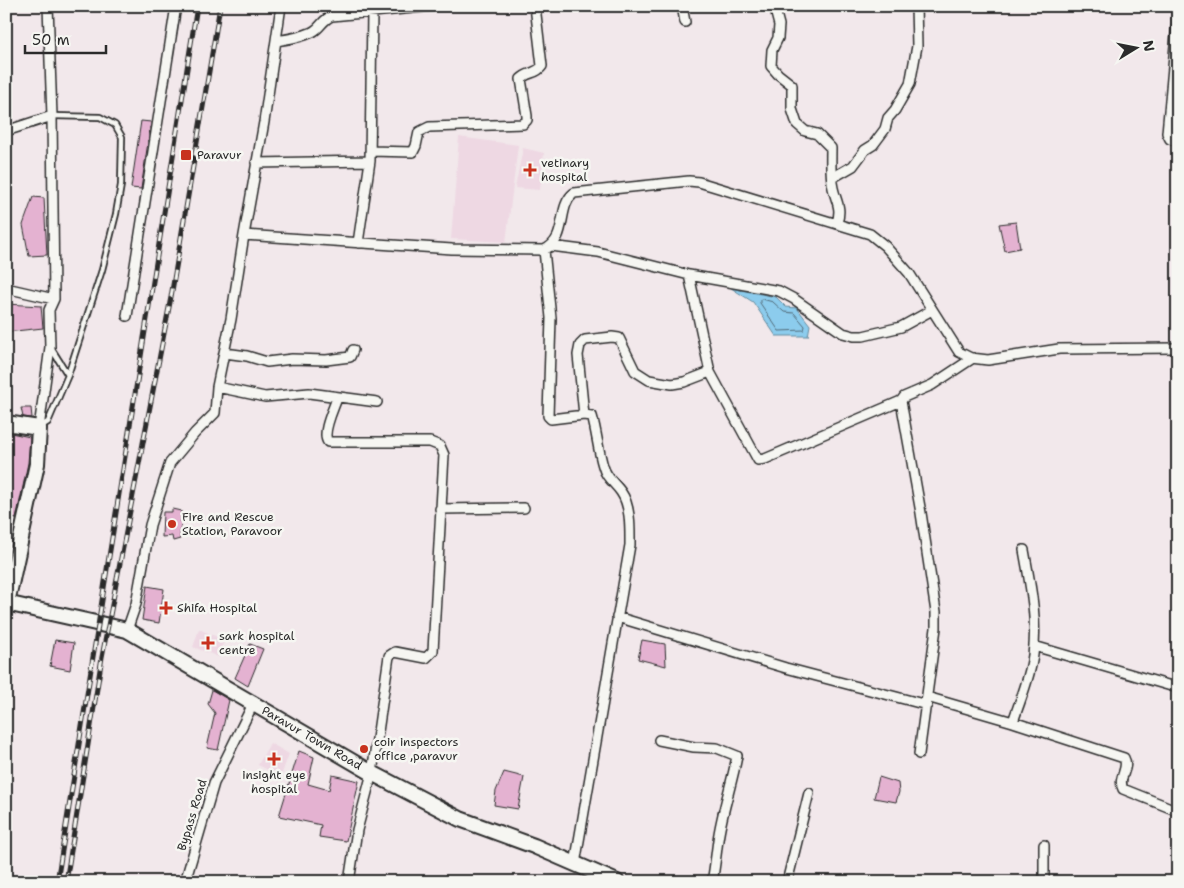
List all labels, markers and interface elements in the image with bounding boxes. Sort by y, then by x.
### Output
scale bar [25,22,106,54]
north arrow [1112,22,1162,72]
text: 50 m [32,30,70,50]
text: N [1139,39,1159,53]
place label: Paravur [197,147,242,163]
marker: Paravur [179,148,193,162]
place label: vetinary hospital [541,155,589,185]
marker: vetinary hospital [523,163,537,177]
place label: Fire and Rescue Station, Paravoor [182,509,283,539]
marker: Fire and Rescue Station, Paravoor [166,518,178,530]
place label: Shifa Hospital [177,600,257,616]
marker: Shifa Hospital [159,601,173,615]
place label: sark hospital centre [219,628,295,658]
marker: sark hospital centre [201,636,215,650]
street label: Paravur Town Road [259,702,365,774]
place label: coir inspectors office ,paravur [374,734,458,764]
marker: coir inspectors office ,paravur [358,743,370,755]
marker: insight eye hospital [267,752,281,766]
place label: insight eye hospital [242,767,306,797]
street label: Bypass Road [174,777,211,853]

